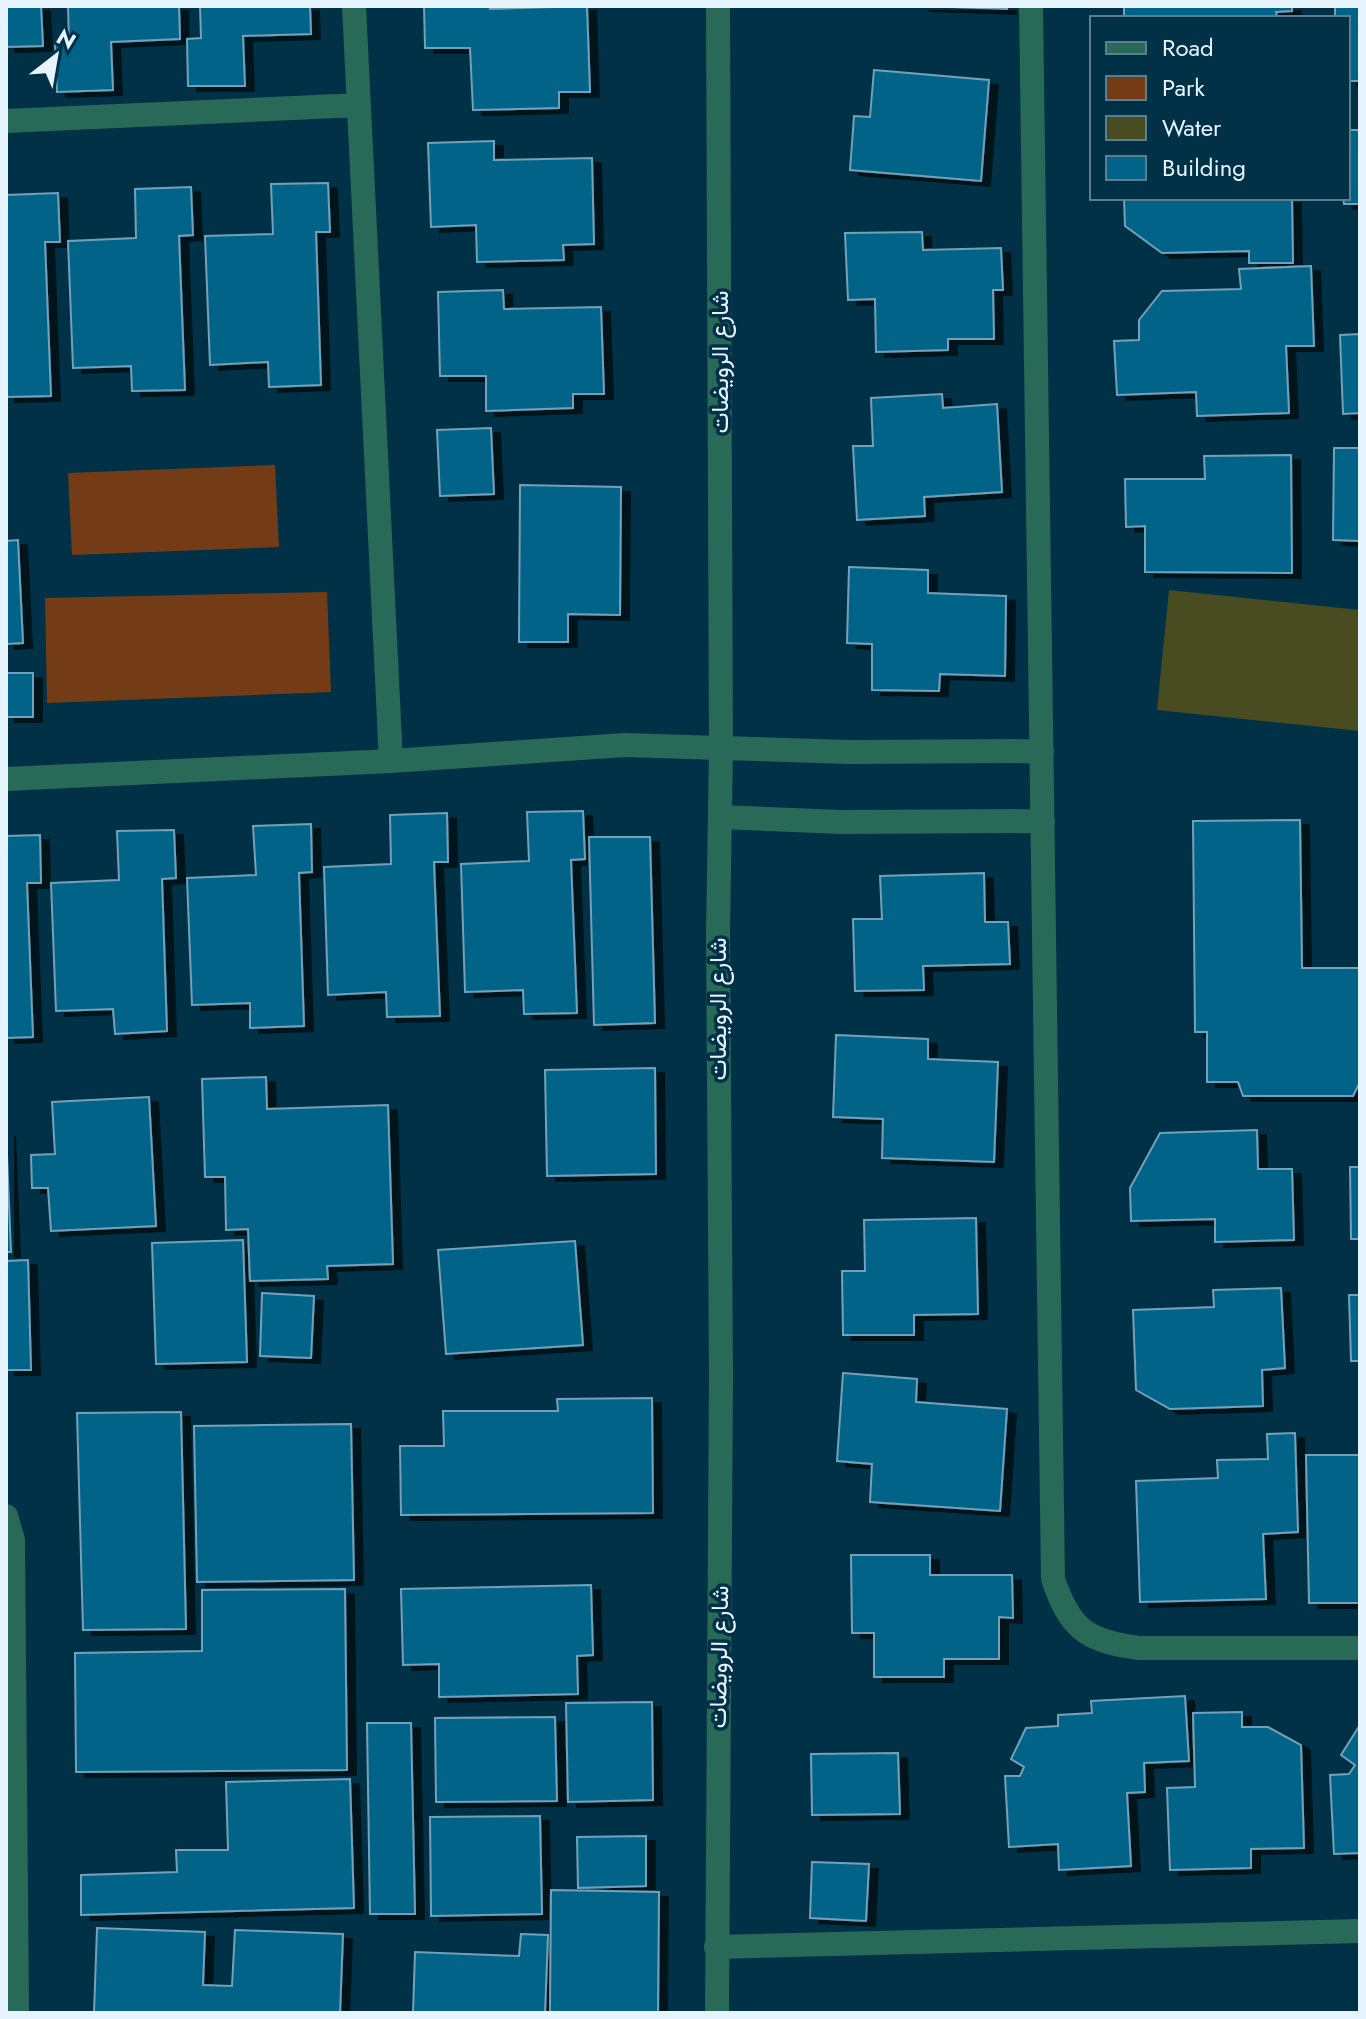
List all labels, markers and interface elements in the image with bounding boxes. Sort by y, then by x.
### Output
north arrow [16,16,96,96]
legend [1090,16,1350,200]
text: N [51,21,82,57]
text: Road [1162,30,1214,65]
text: Park [1162,70,1205,105]
text: Water [1162,110,1222,145]
text: Building [1162,150,1246,185]
street label: شارع الرويضات [702,291,737,433]
street label: شارع الرويضات [700,938,735,1080]
street label: شارع الرويضات [700,1585,737,1729]

